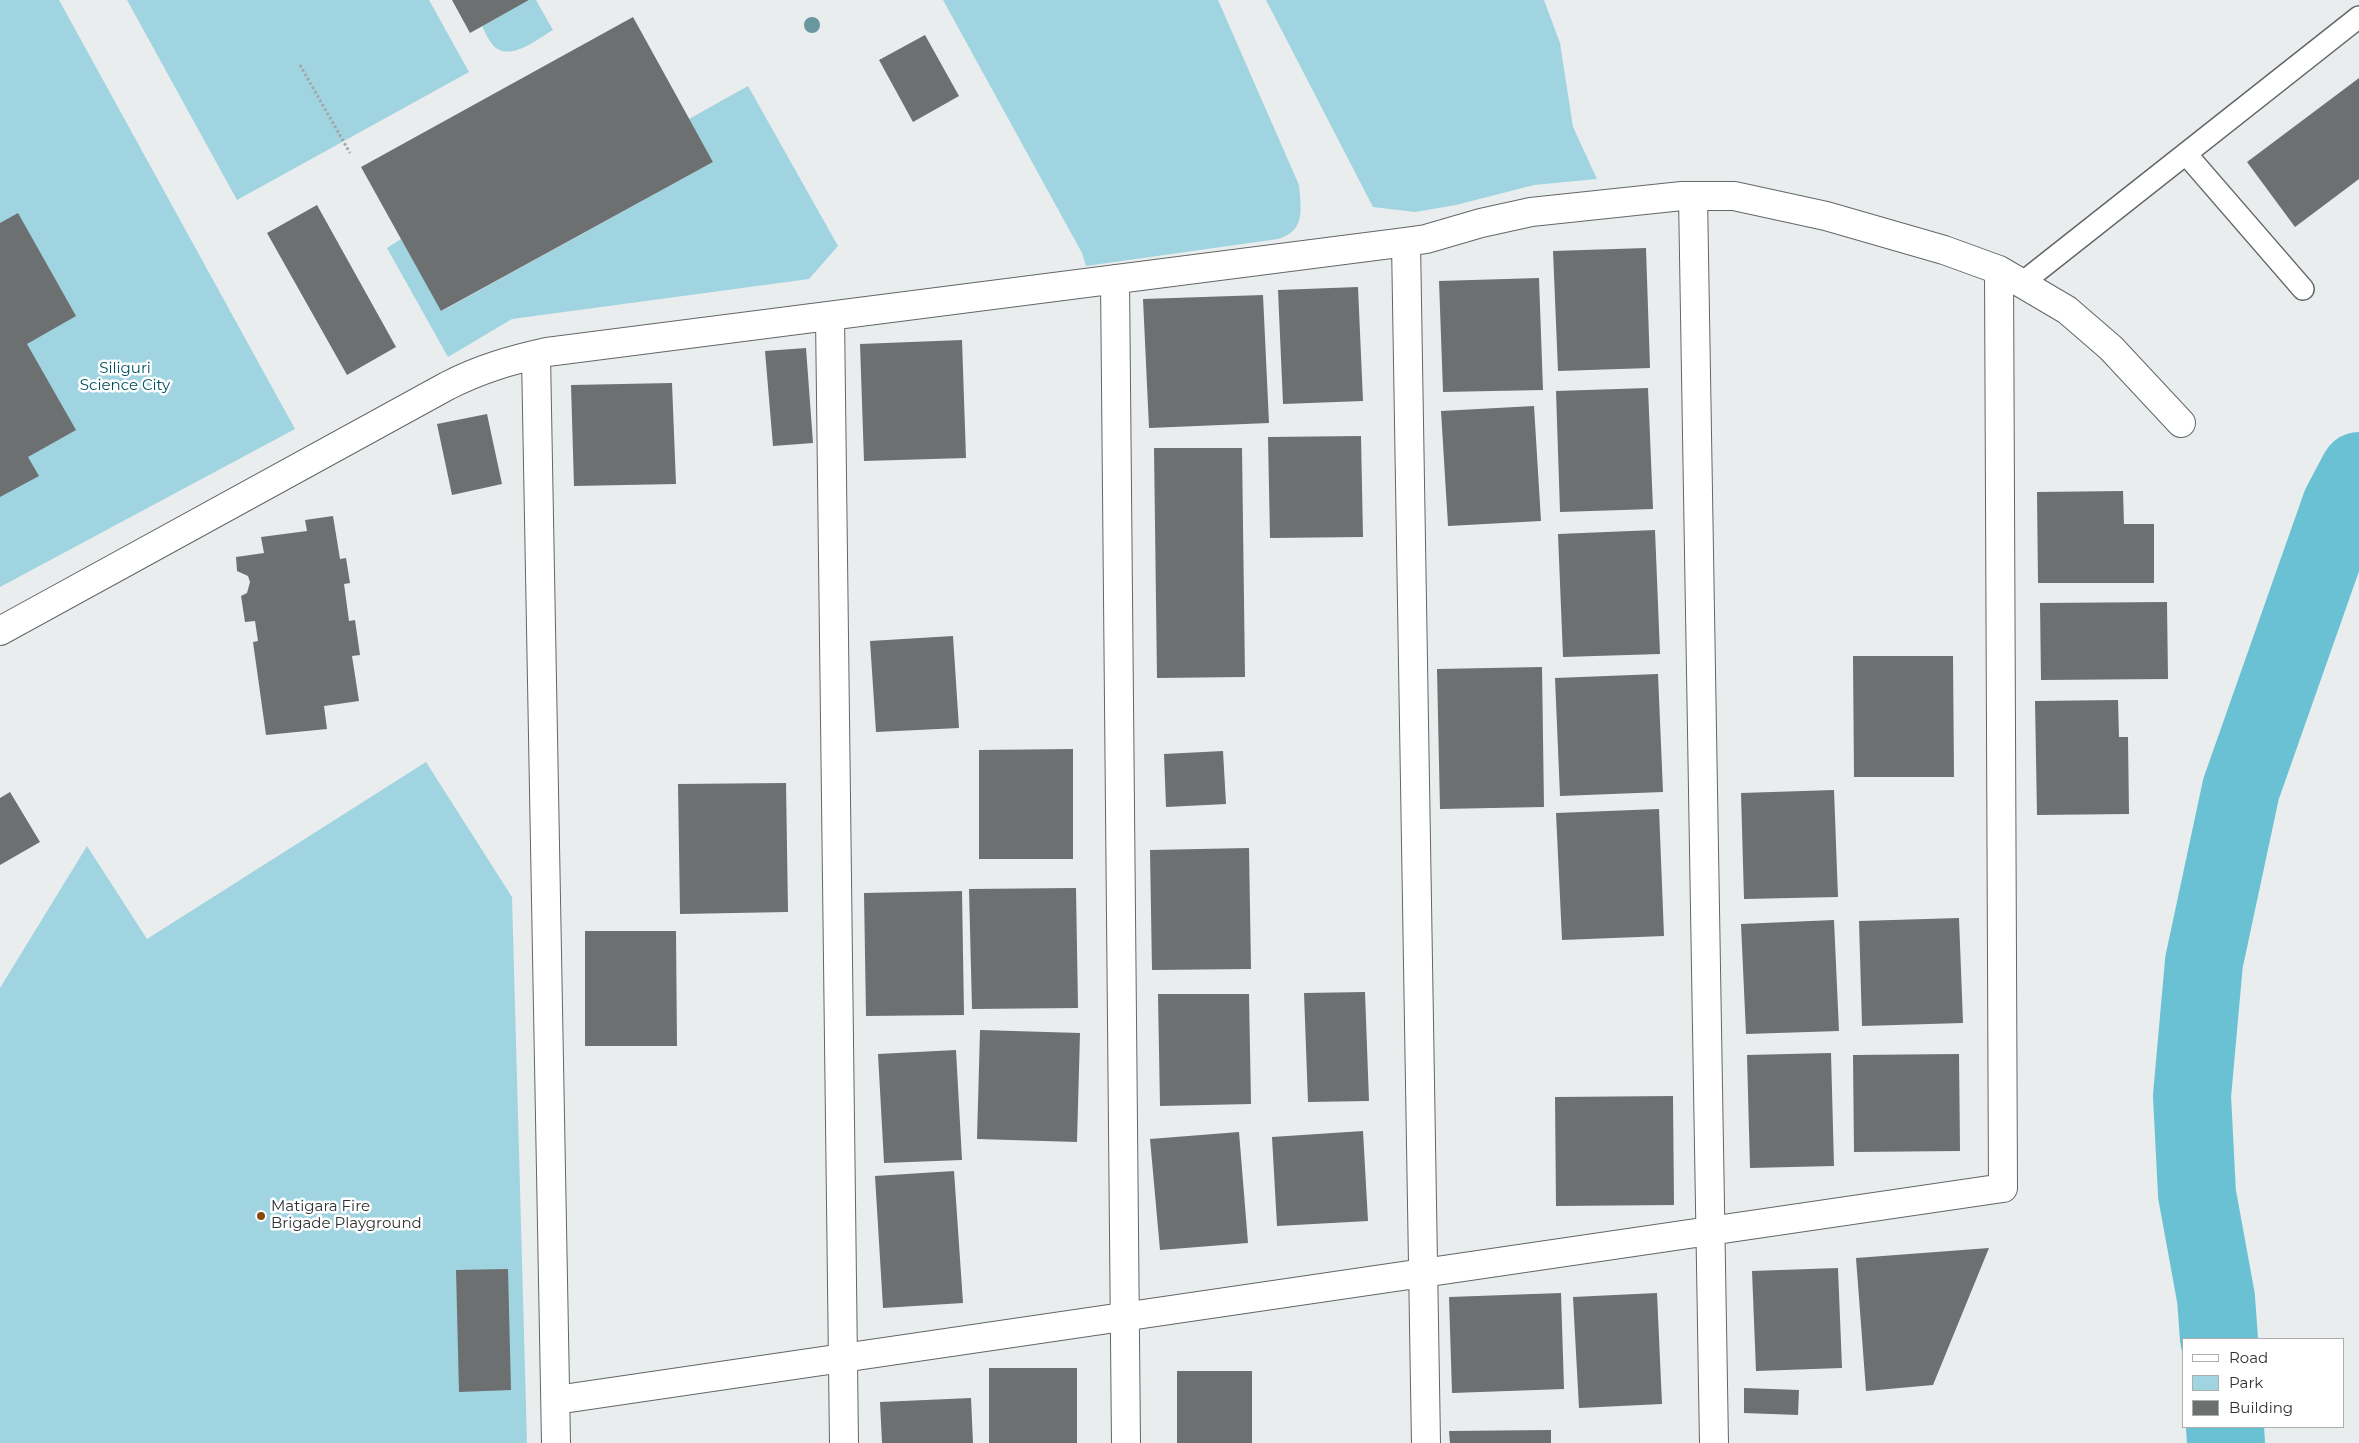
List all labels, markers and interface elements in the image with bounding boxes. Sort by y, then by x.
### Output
park label: Siliguri Science City [80,360,170,395]
place label: Matigara Fire Brigade Playground [271,1198,422,1233]
marker: Matigara Fire Brigade Playground [255,1210,267,1222]
legend [2182,1338,2344,1428]
text: Road [2229,1348,2268,1367]
text: Park [2229,1373,2263,1392]
text: Building [2229,1398,2293,1417]

